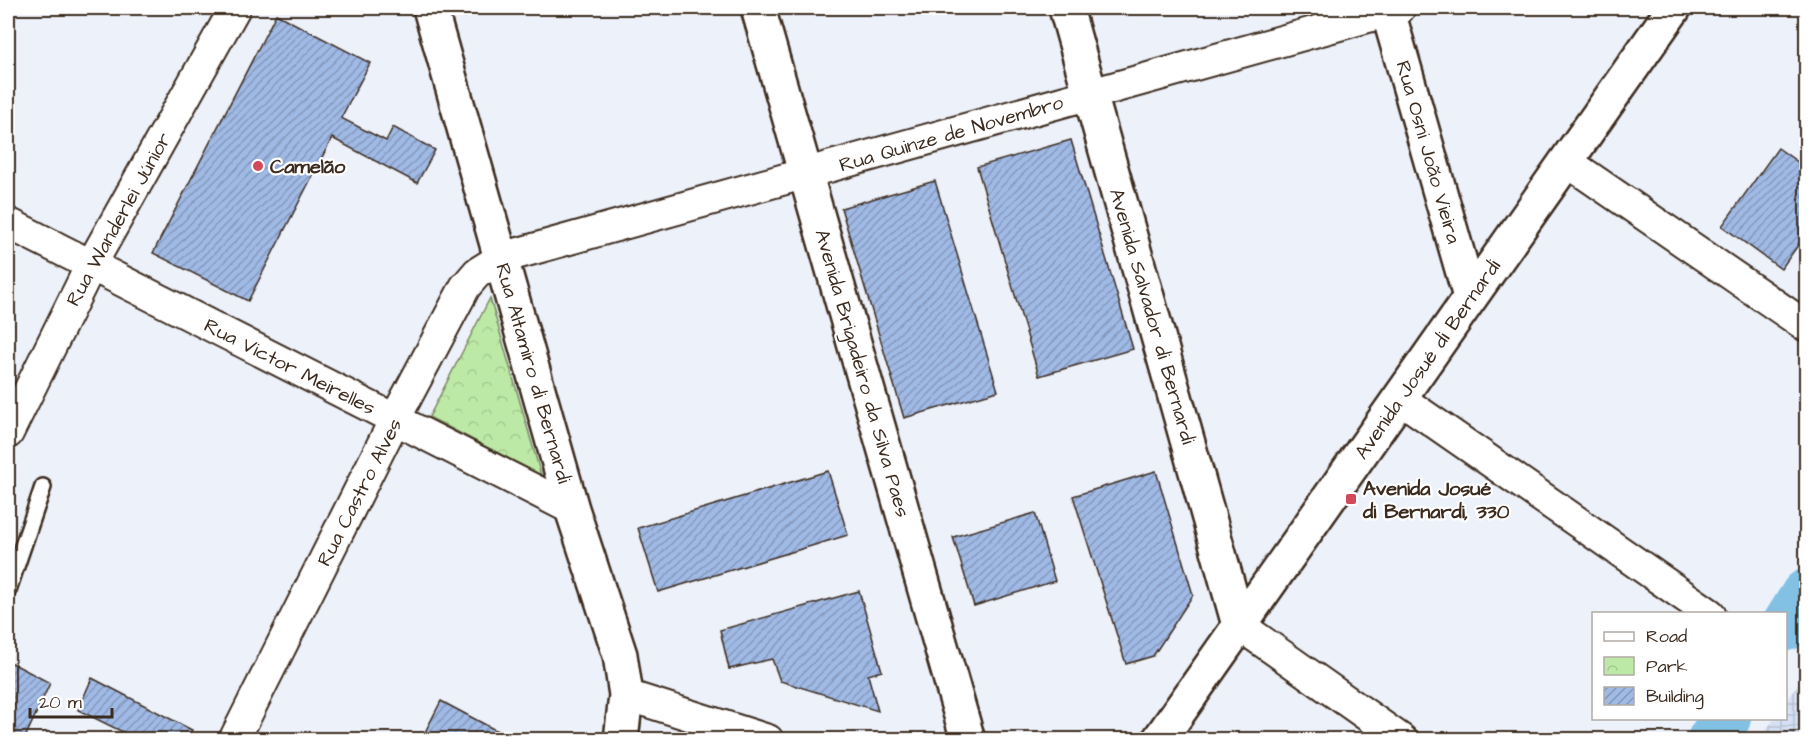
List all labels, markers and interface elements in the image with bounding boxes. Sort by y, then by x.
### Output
street label: Rua Osni João Vieira [1389,58,1468,247]
street label: Rua Quinze de Novembro [836,89,1067,179]
street label: Rua Wanderlei Júnior [59,128,178,311]
place label: Camelão [270,153,346,181]
marker: Camelão [251,159,265,173]
street label: Avenida Salvador di Bernardi [1102,185,1202,447]
street label: Avenida Brigadeiro da Silva Paes [806,226,917,521]
street label: Avenida Josué di Bernardi [1348,254,1508,465]
street label: Rua Altamiro di Bernardi [488,260,578,487]
street label: Rua Victor Meirelles [199,312,380,422]
street label: Rua Castro Alves [311,414,409,571]
place label: Avenida Josué di Bernardi, 330 [1362,475,1510,526]
marker: Avenida Josué di Bernardi, 330 [1344,492,1358,506]
legend [1592,612,1787,720]
text: Road [1646,624,1687,649]
text: Park [1646,654,1688,679]
scale bar [30,681,112,719]
text: Building [1646,684,1704,710]
text: 20 m [39,690,82,715]

